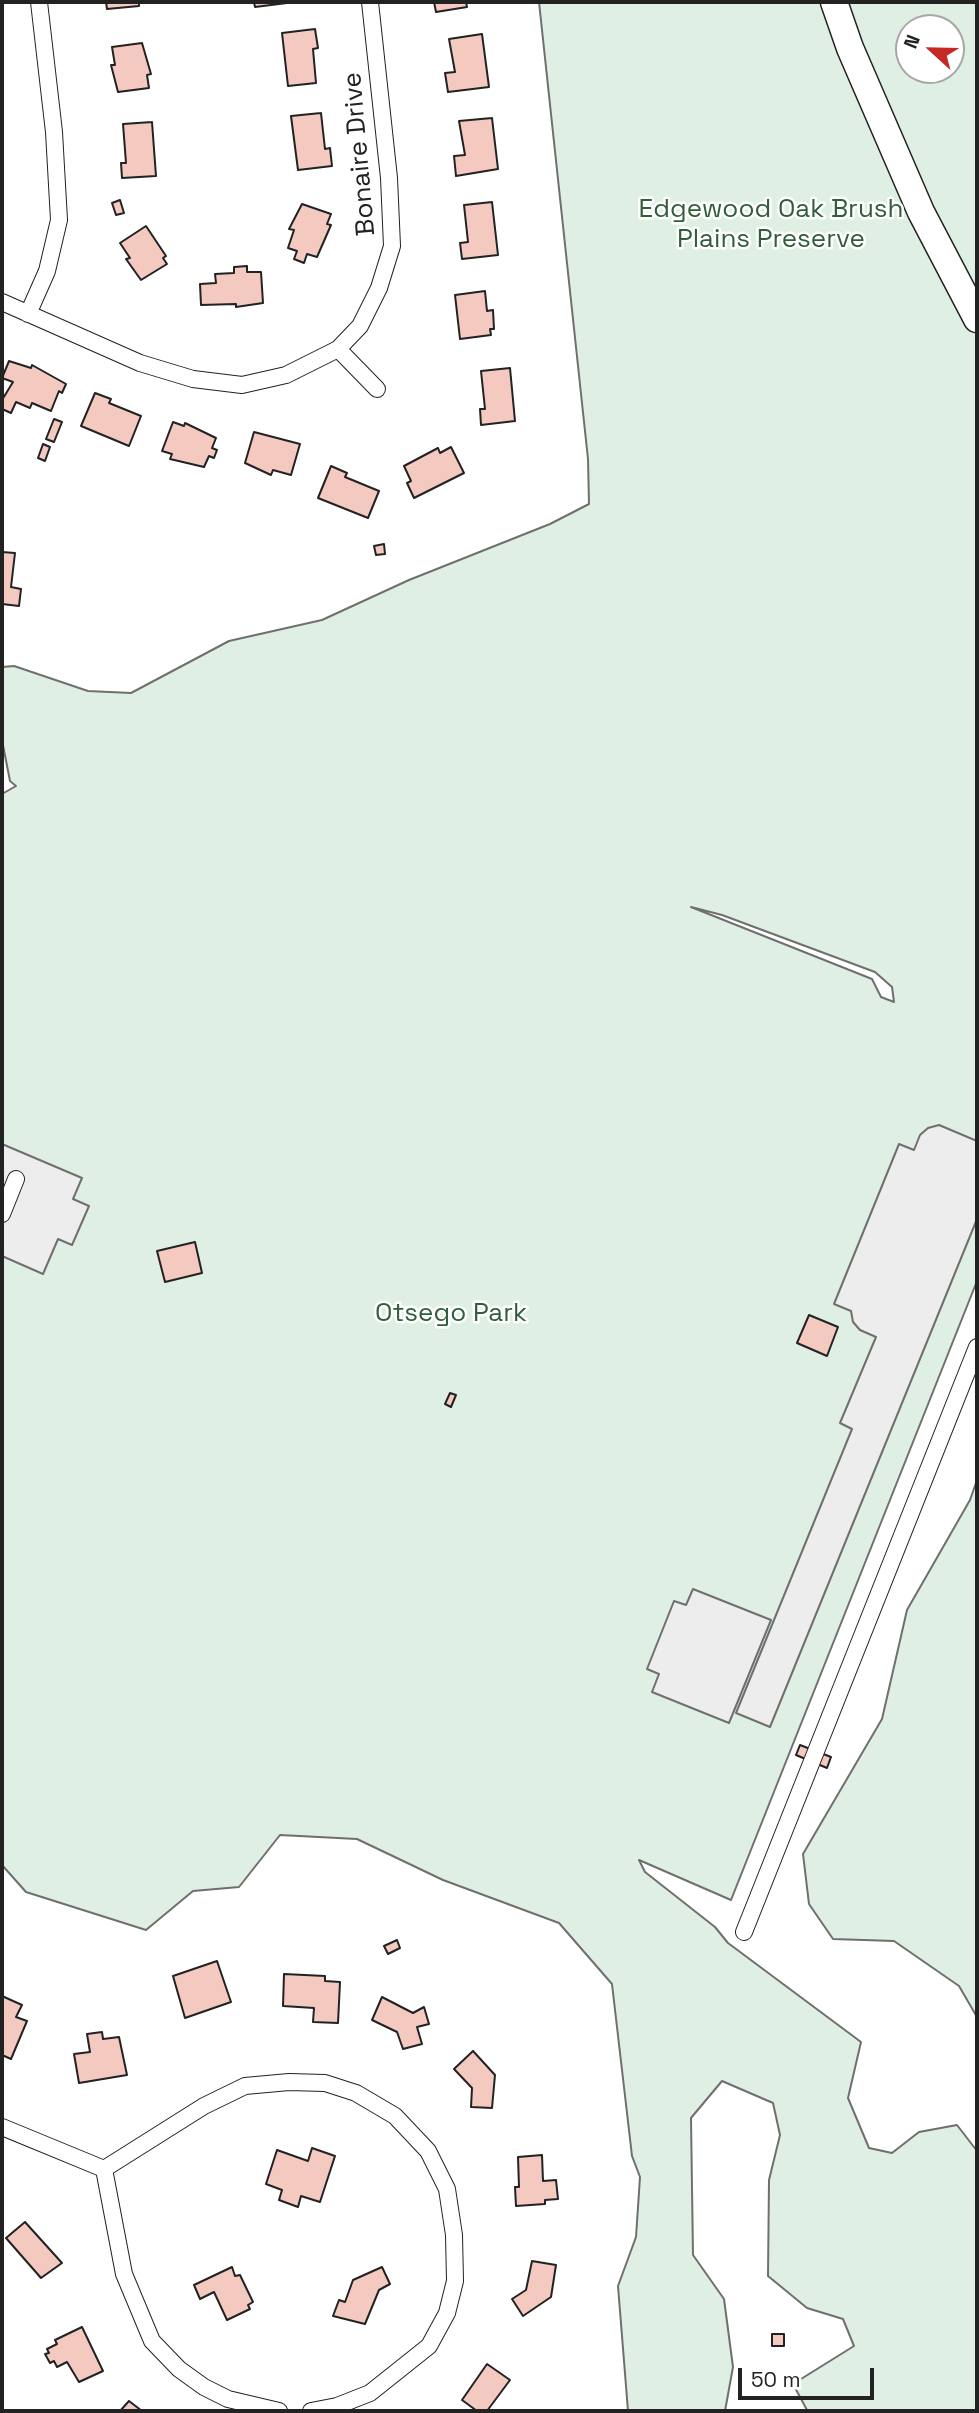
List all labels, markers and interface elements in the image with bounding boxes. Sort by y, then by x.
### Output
north arrow [895,14,965,84]
text: N [898,31,926,52]
street label: Bonaire Drive [337,71,383,237]
park label: Edgewood Oak Brush Plains Preserve [639,194,903,256]
park label: Otsego Park [375,1298,527,1330]
scale bar [741,2354,878,2398]
text: 50 m [751,2366,801,2393]

